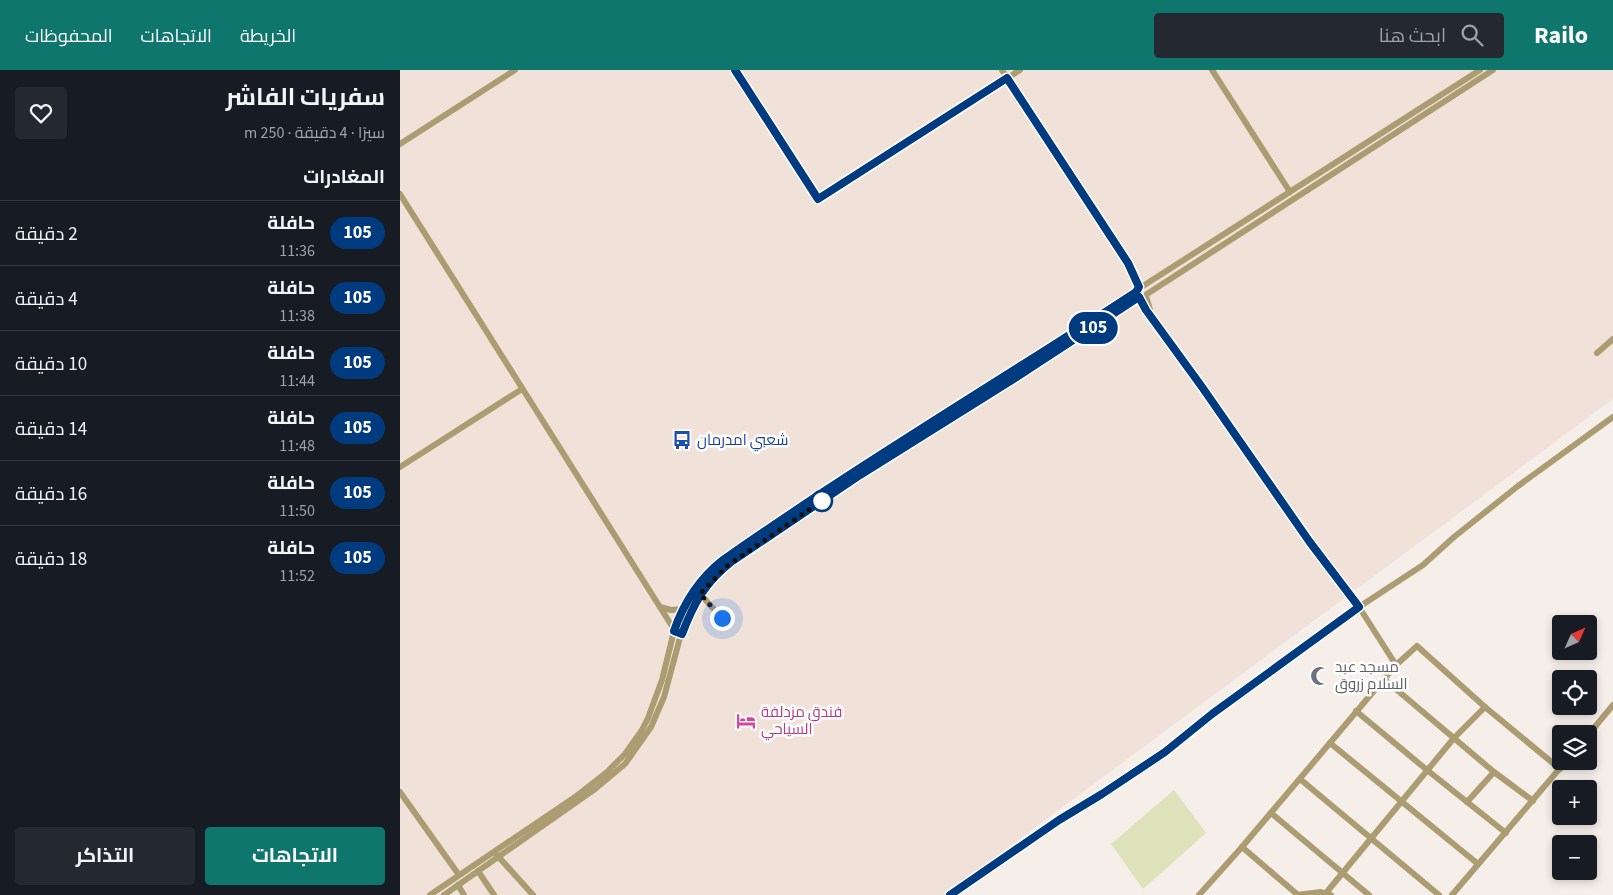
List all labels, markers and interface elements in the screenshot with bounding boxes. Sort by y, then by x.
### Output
search box [1154,13,1504,58]
text: Railo [1534,18,1588,53]
icon: search [1458,21,1486,49]
text: ابحث هنا [1379,23,1446,50]
text: المحفوظات [25,24,113,49]
text: الاتجاهات [141,24,212,49]
text: الخريطة [240,24,296,49]
text: سفريات الفاشر [226,80,385,115]
button: heart [15,87,67,139]
text: سيرًا · 4 دقيقة · 250 m [244,122,385,144]
text: المغادرات [303,164,385,191]
text: حافلة [267,210,315,237]
text: 105 [343,220,372,245]
text: 2 دقيقة [15,221,78,248]
text: 11:36 [279,240,315,262]
text: حافلة [267,275,315,302]
text: 105 [343,285,372,310]
text: 4 دقيقة [15,286,78,313]
text: 11:38 [279,305,315,327]
line badge: 105 [1064,312,1122,344]
text: 105 [1079,315,1107,340]
text: حافلة [267,340,315,367]
text: 105 [343,350,372,375]
text: 10 دقيقة [15,351,87,378]
text: 11:44 [279,370,315,392]
text: حافلة [267,405,315,432]
text: 105 [343,415,372,440]
text: 14 دقيقة [15,416,87,443]
bus stop icon: شعبي امدرمان [671,429,693,451]
place label: شعبي امدرمان [697,430,788,452]
text: 11:48 [279,435,315,457]
text: حافلة [267,470,315,497]
text: 105 [343,480,372,505]
text: 16 دقيقة [15,481,87,508]
unlabelled marker [811,490,833,512]
text: 11:50 [279,500,315,522]
text: حافلة [267,535,315,562]
text: 105 [343,545,372,570]
text: 18 دقيقة [15,546,87,573]
text: 11:52 [279,565,315,587]
your location [710,606,735,631]
north arrow [1552,615,1598,660]
map controls [1552,615,1597,880]
place label: مسجد عبد السلام زروق [1335,657,1408,695]
mosque icon: مسجد عبد السلام زروق [1309,665,1331,687]
button: locate [1552,670,1597,715]
place label: فندق مزدلفة السياحي [761,702,842,741]
hotel icon: فندق مزدلفة السياحي [735,710,757,732]
button: layers [1552,725,1597,770]
button: + [1552,780,1597,825]
button: التذاكر [15,827,195,885]
button: الاتجاهات [205,827,385,885]
button: − [1552,835,1597,880]

